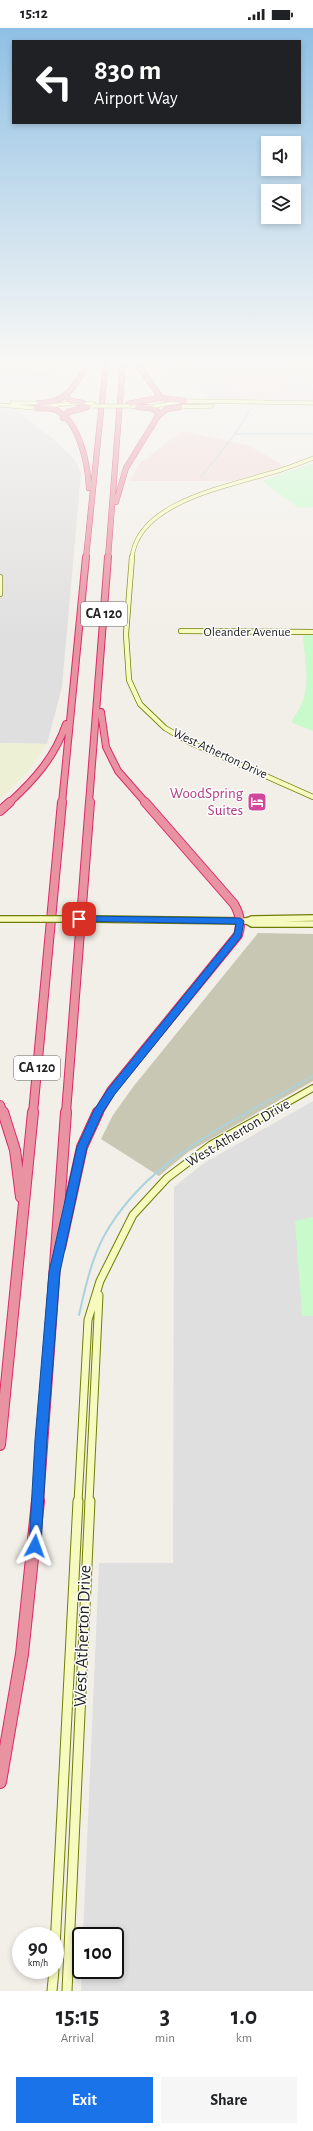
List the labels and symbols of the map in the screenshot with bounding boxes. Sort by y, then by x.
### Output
road number: CA 120 [81,602,127,626]
street label: Oleander Avenue [203,626,291,639]
street label: West Atherton Drive [171,726,269,782]
place label: WoodSpring Suites [170,786,244,818]
hotel icon: WoodSpring Suites [246,791,268,813]
pin [62,902,96,936]
road number: CA 120 [14,1056,60,1080]
street label: West Atherton Drive [183,1096,293,1170]
position arrow [14,1525,56,1567]
street label: West Atherton Drive [72,1565,94,1707]
speed limit sign: 100 [72,1927,124,1979]

